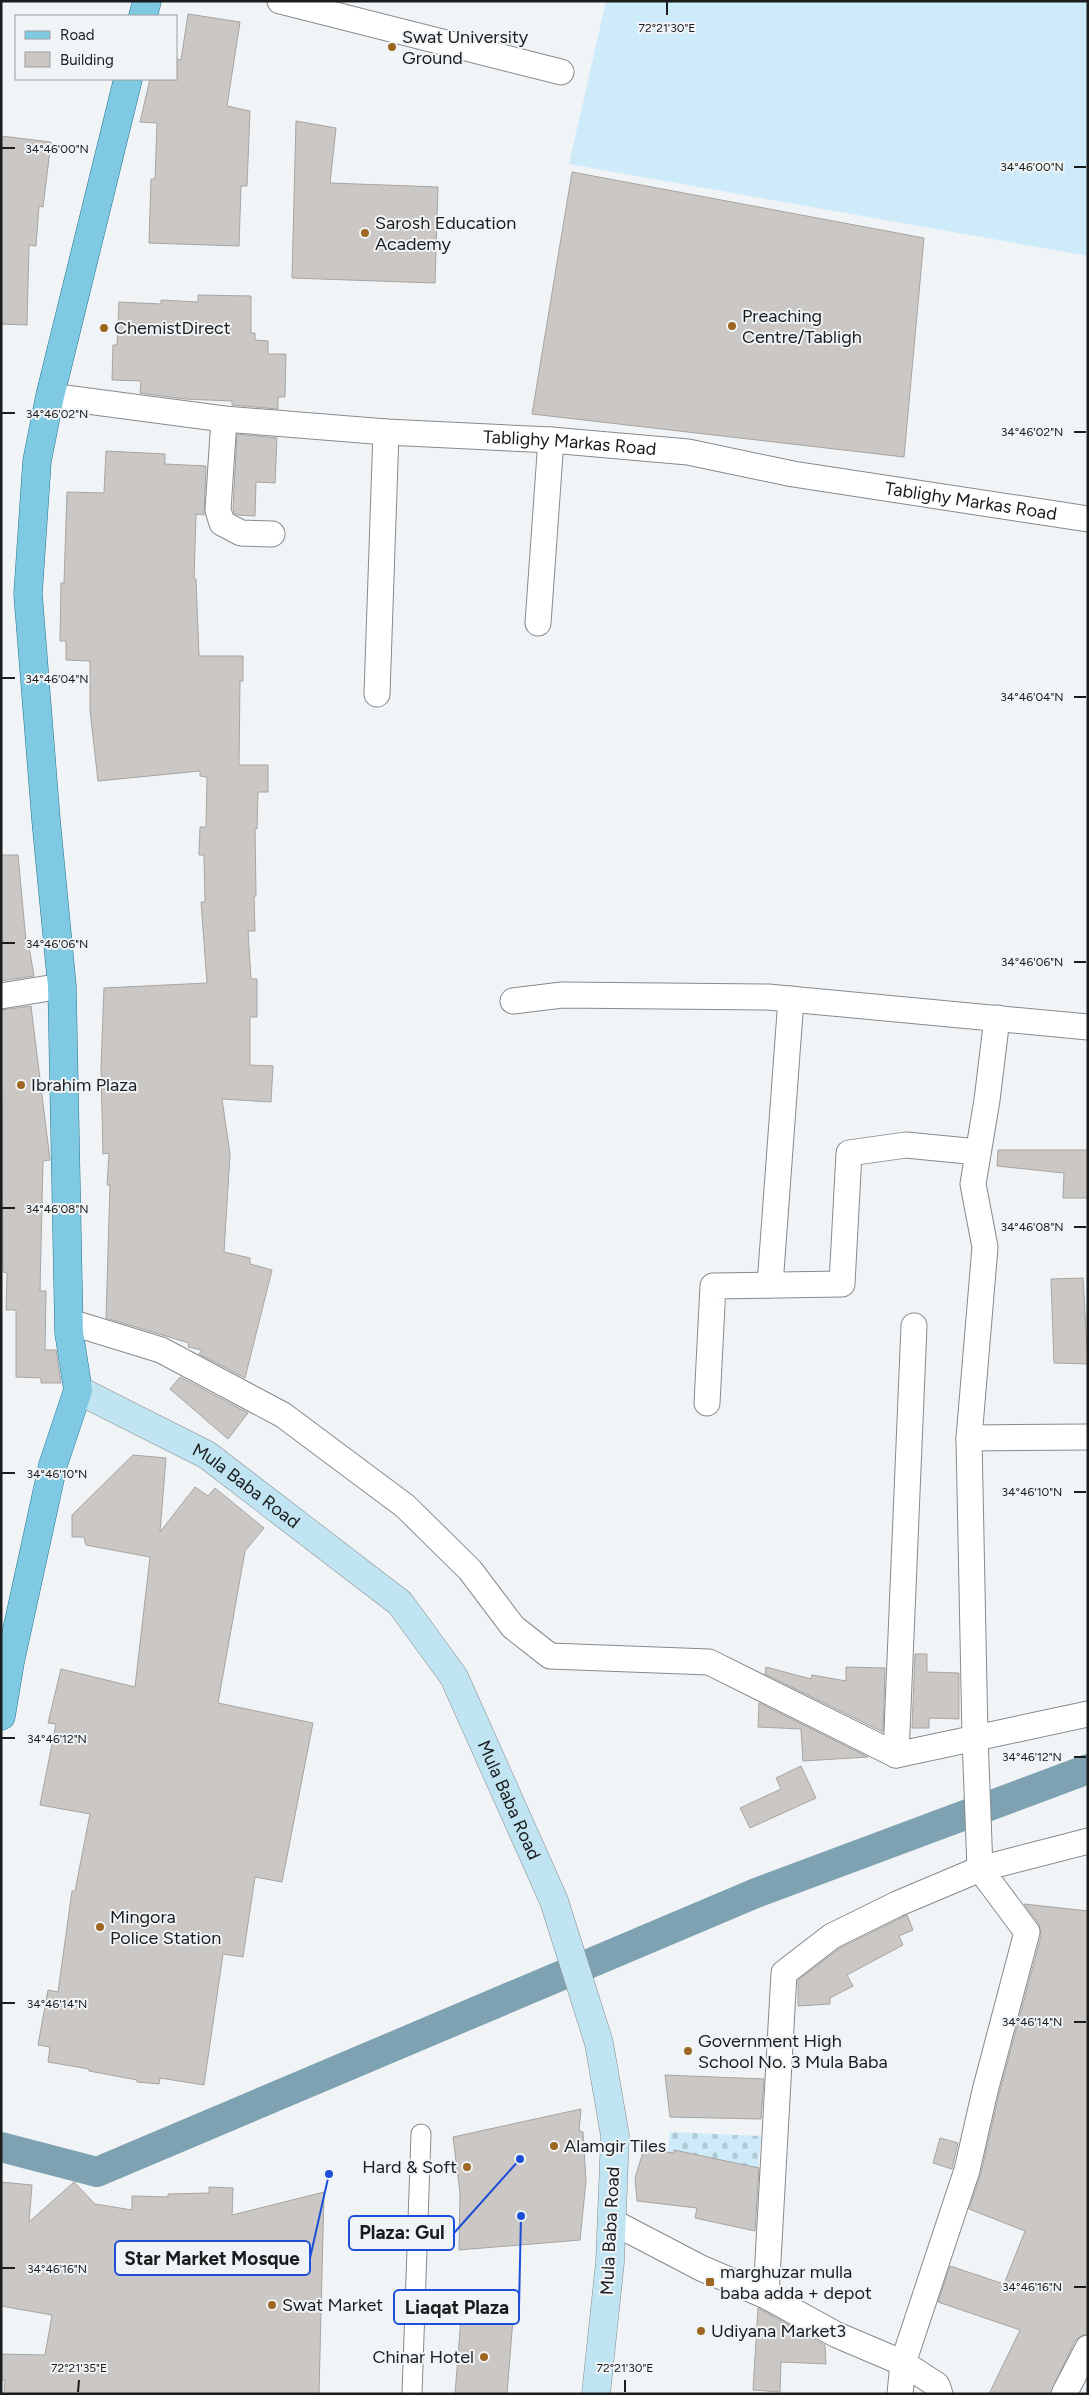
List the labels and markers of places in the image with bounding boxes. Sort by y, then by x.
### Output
place label: Swat University Ground [402,26,529,69]
marker: Swat University Ground [386,41,398,53]
place label: Sarosh Education Academy [375,212,516,255]
marker: Sarosh Education Academy [359,227,371,239]
place label: Preaching Centre/Tabligh [742,305,862,348]
place label: ChemistDirect [114,317,231,339]
marker: Preaching Centre/Tabligh [726,320,738,332]
marker: ChemistDirect [98,322,110,334]
place label: Ibrahim Plaza [31,1074,137,1096]
marker: Ibrahim Plaza [15,1079,27,1091]
place label: Mingora Police Station [110,1906,221,1949]
marker: Mingora Police Station [94,1921,106,1933]
place label: Government High School No. 3 Mula Baba [698,2030,888,2073]
marker: Government High School No. 3 Mula Baba [682,2045,694,2057]
place label: Alamgir Tiles [564,2135,666,2157]
marker: Alamgir Tiles [548,2140,560,2152]
place label: Hard & Soft [362,2156,457,2178]
marker: Hard & Soft [461,2161,473,2173]
callout: Plaza: Gul [349,2216,454,2250]
callout: Star Market Mosque [115,2241,310,2275]
place label: marghuzar mulla baba adda + depot [720,2261,872,2304]
marker: marghuzar mulla baba adda + depot [704,2276,716,2288]
callout: Liaqat Plaza [394,2290,519,2324]
place label: Swat Market [282,2294,383,2316]
marker: Swat Market [266,2299,278,2311]
place label: Udiyana Market3 [711,2320,846,2342]
marker: Udiyana Market3 [695,2325,707,2337]
place label: Chinar Hotel [373,2346,474,2368]
marker: Chinar Hotel [478,2351,490,2363]

